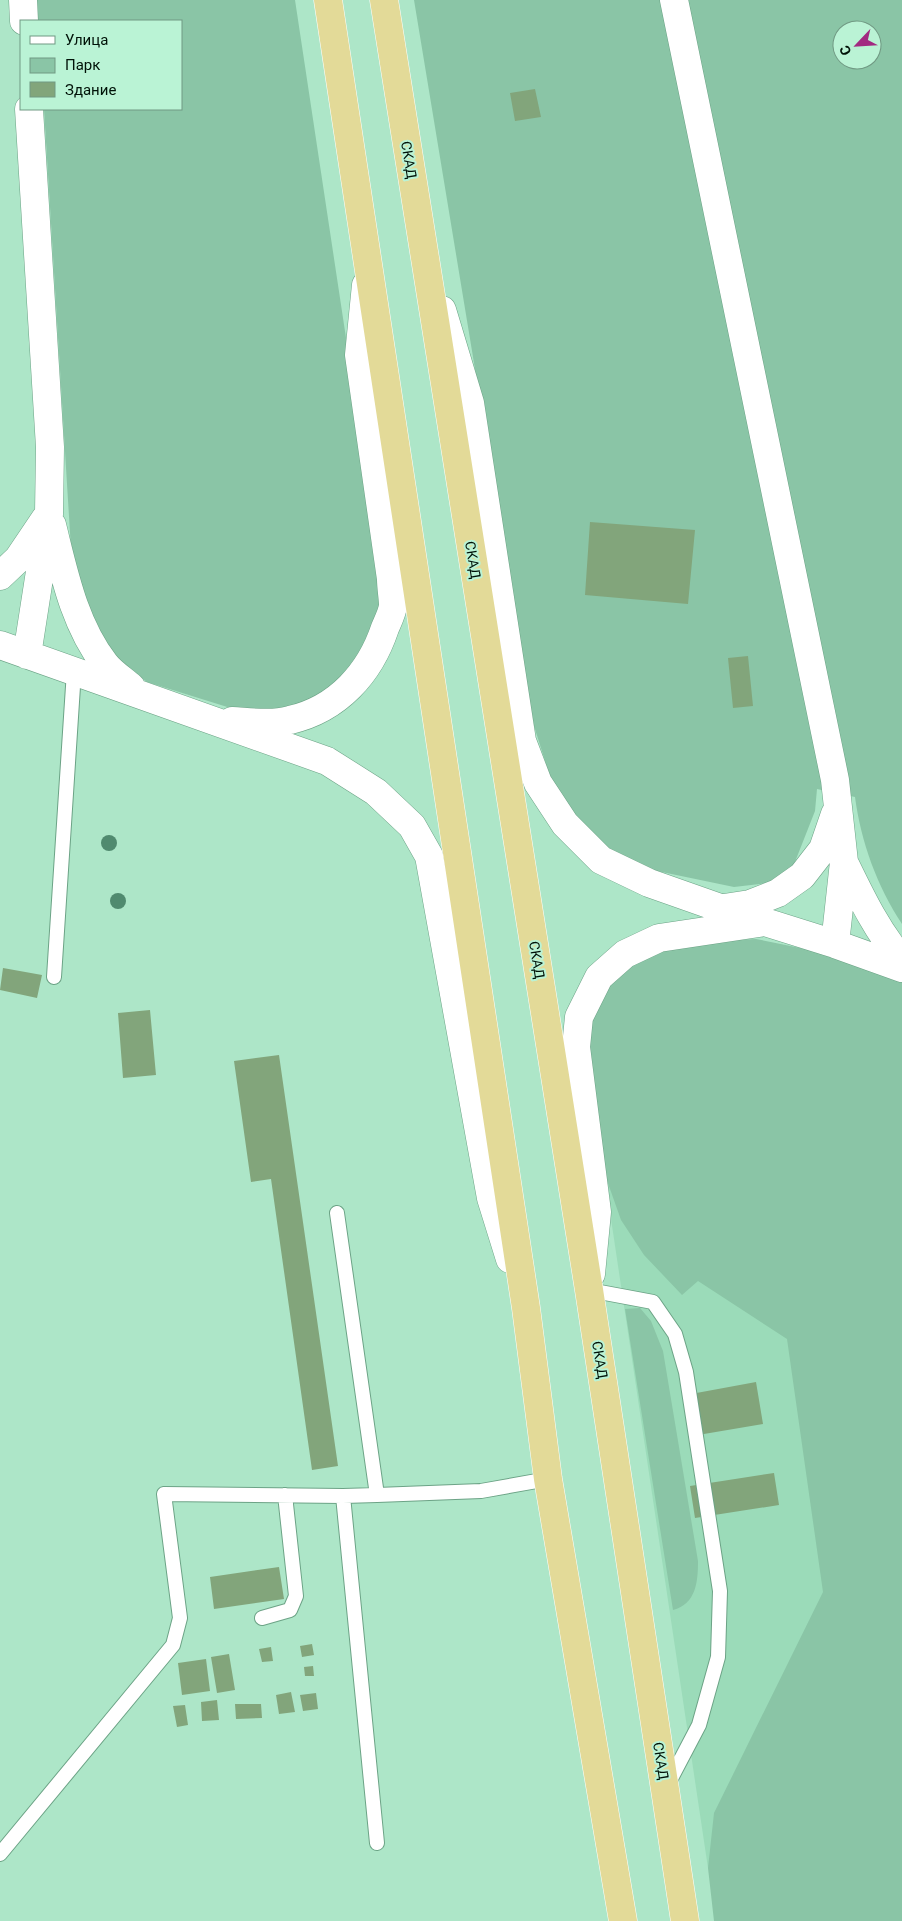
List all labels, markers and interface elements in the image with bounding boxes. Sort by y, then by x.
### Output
legend [20,20,182,110]
north arrow [832,20,882,70]
text: Улица [65,31,108,49]
text: С [836,43,854,58]
text: Парк [65,56,100,74]
text: Здание [65,81,116,99]
street label: СКАД [398,140,420,180]
street label: СКАД [462,540,484,580]
street label: СКАД [526,940,548,980]
street label: СКАД [589,1340,611,1380]
street label: СКАД [650,1741,672,1781]

